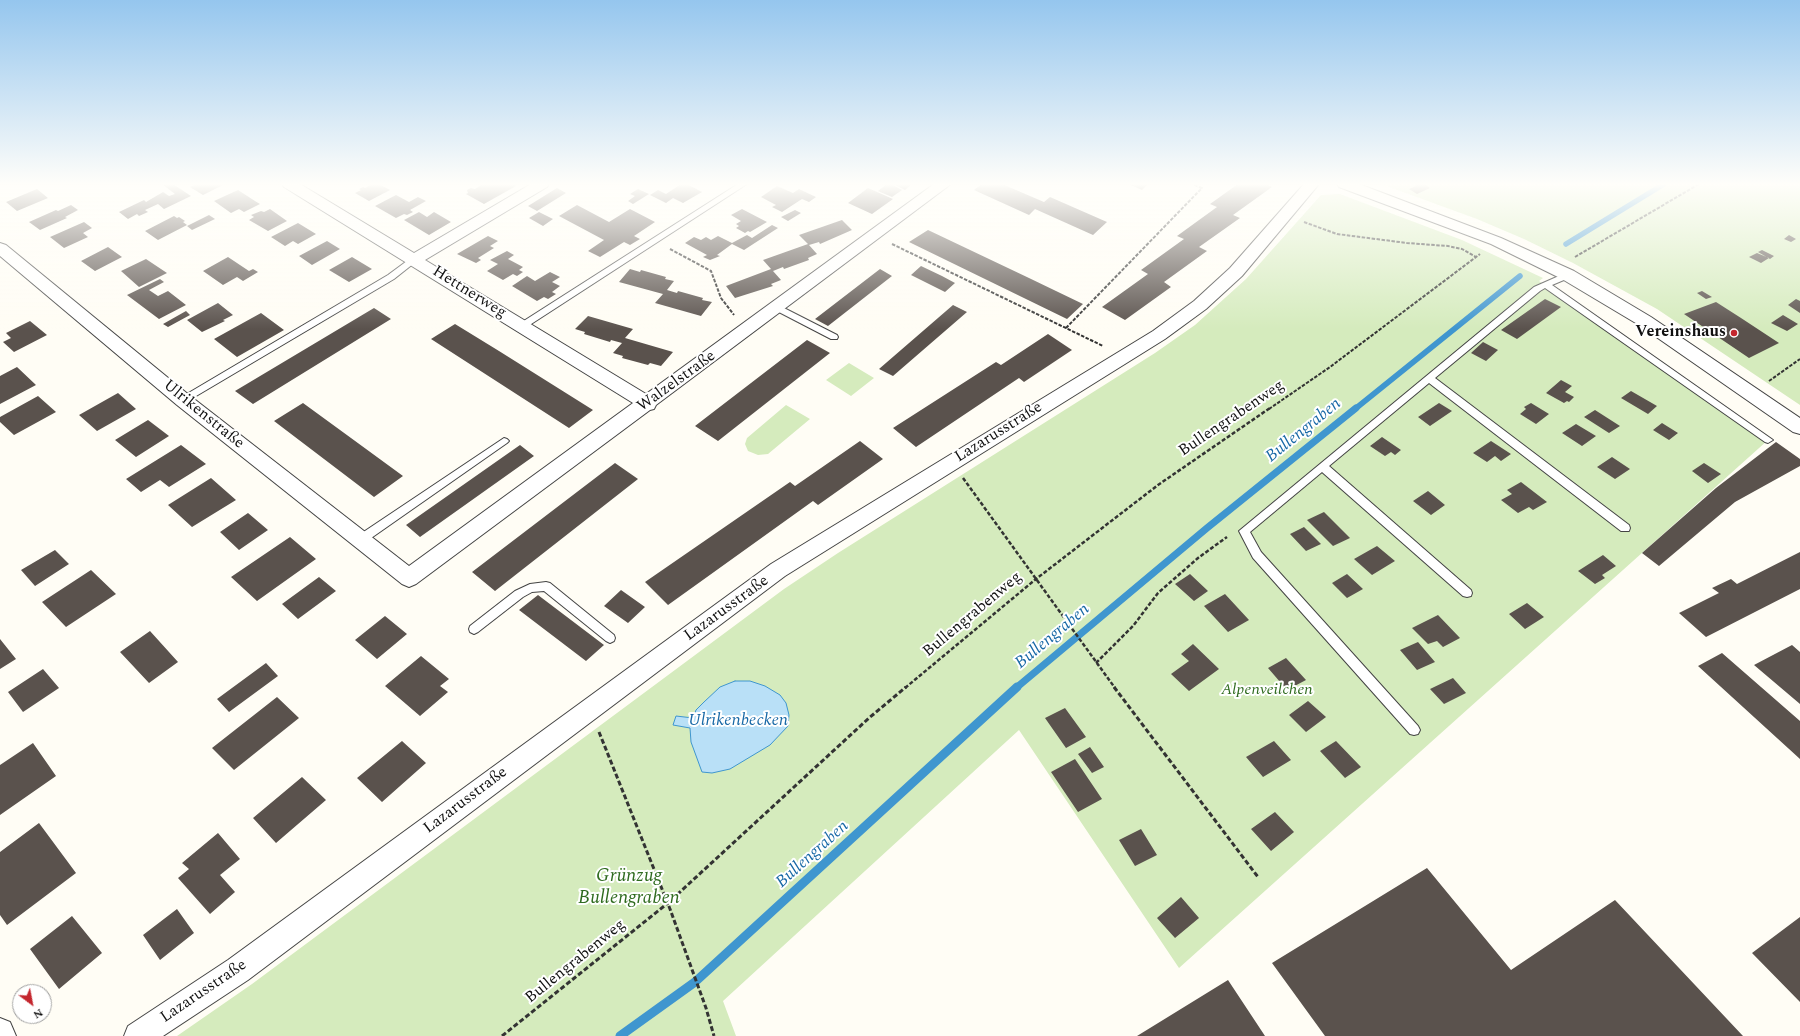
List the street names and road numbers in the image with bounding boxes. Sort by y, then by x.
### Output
street label: Hettnerweg [428,263,510,323]
street label: Walzelstraße [634,347,720,417]
street label: Ulrikenstraße [159,376,247,454]
street label: Bullengrabenweg [1176,377,1288,461]
street label: Lazarusstraße [952,398,1046,468]
street label: Bullengrabenweg [920,568,1026,662]
street label: Lazarusstraße [681,572,773,646]
street label: Lazarusstraße [420,763,512,839]
street label: Bullengrabenweg [522,916,630,1008]
street label: Lazarusstraße [157,956,251,1028]

